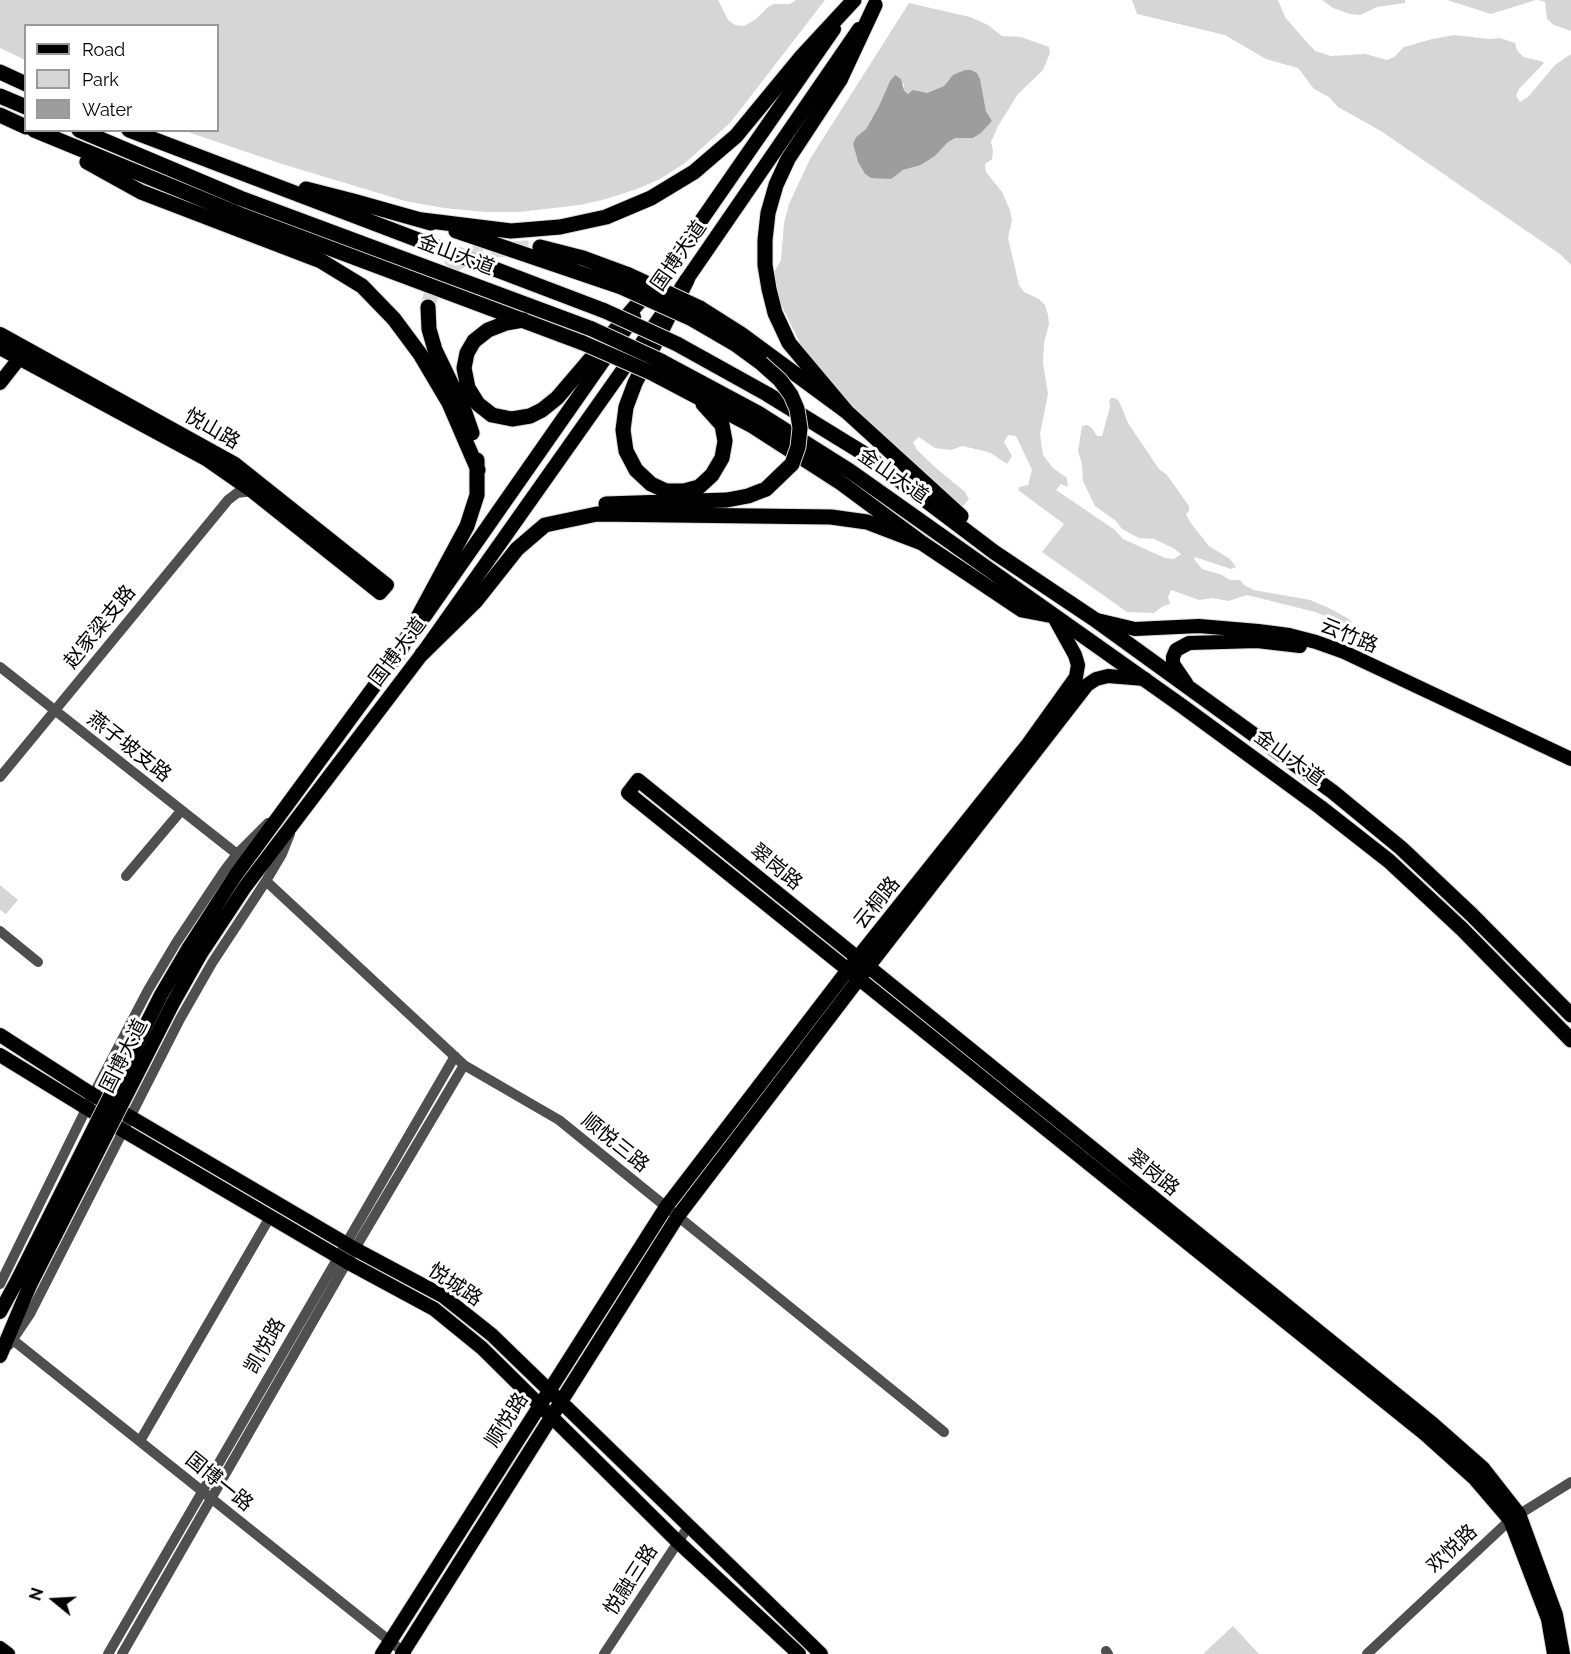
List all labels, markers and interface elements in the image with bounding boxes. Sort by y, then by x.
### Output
legend [24,24,219,132]
text: Road [82,39,125,60]
text: Park [82,69,119,90]
text: Water [82,99,132,120]
street label: 国博大道 [646,216,712,296]
street label: 金山大道 [414,229,498,281]
street label: 悦山路 [180,404,244,454]
street label: 金山大道 [853,443,933,509]
street label: 赵家梁支路 [59,581,141,673]
street label: 国博大道 [364,613,432,691]
street label: 云竹路 [1317,614,1381,658]
street label: 燕子坡支路 [82,707,176,787]
street label: 金山大道 [1250,725,1328,791]
street label: 翠岗路 [745,839,807,895]
street label: 云桐路 [849,872,905,934]
street label: 国博大道 [95,1015,153,1097]
street label: 顺悦三路 [576,1109,654,1177]
street label: 翠岗路 [1122,1145,1184,1201]
street label: 悦城路 [423,1258,487,1312]
street label: 凯悦路 [240,1314,290,1378]
street label: 顺悦路 [481,1388,533,1452]
street label: 国博一路 [180,1448,258,1516]
street label: 欢悦路 [1422,1520,1482,1578]
street label: 悦融三路 [599,1540,663,1620]
north arrow [24,1570,84,1630]
text: N [25,1586,47,1603]

